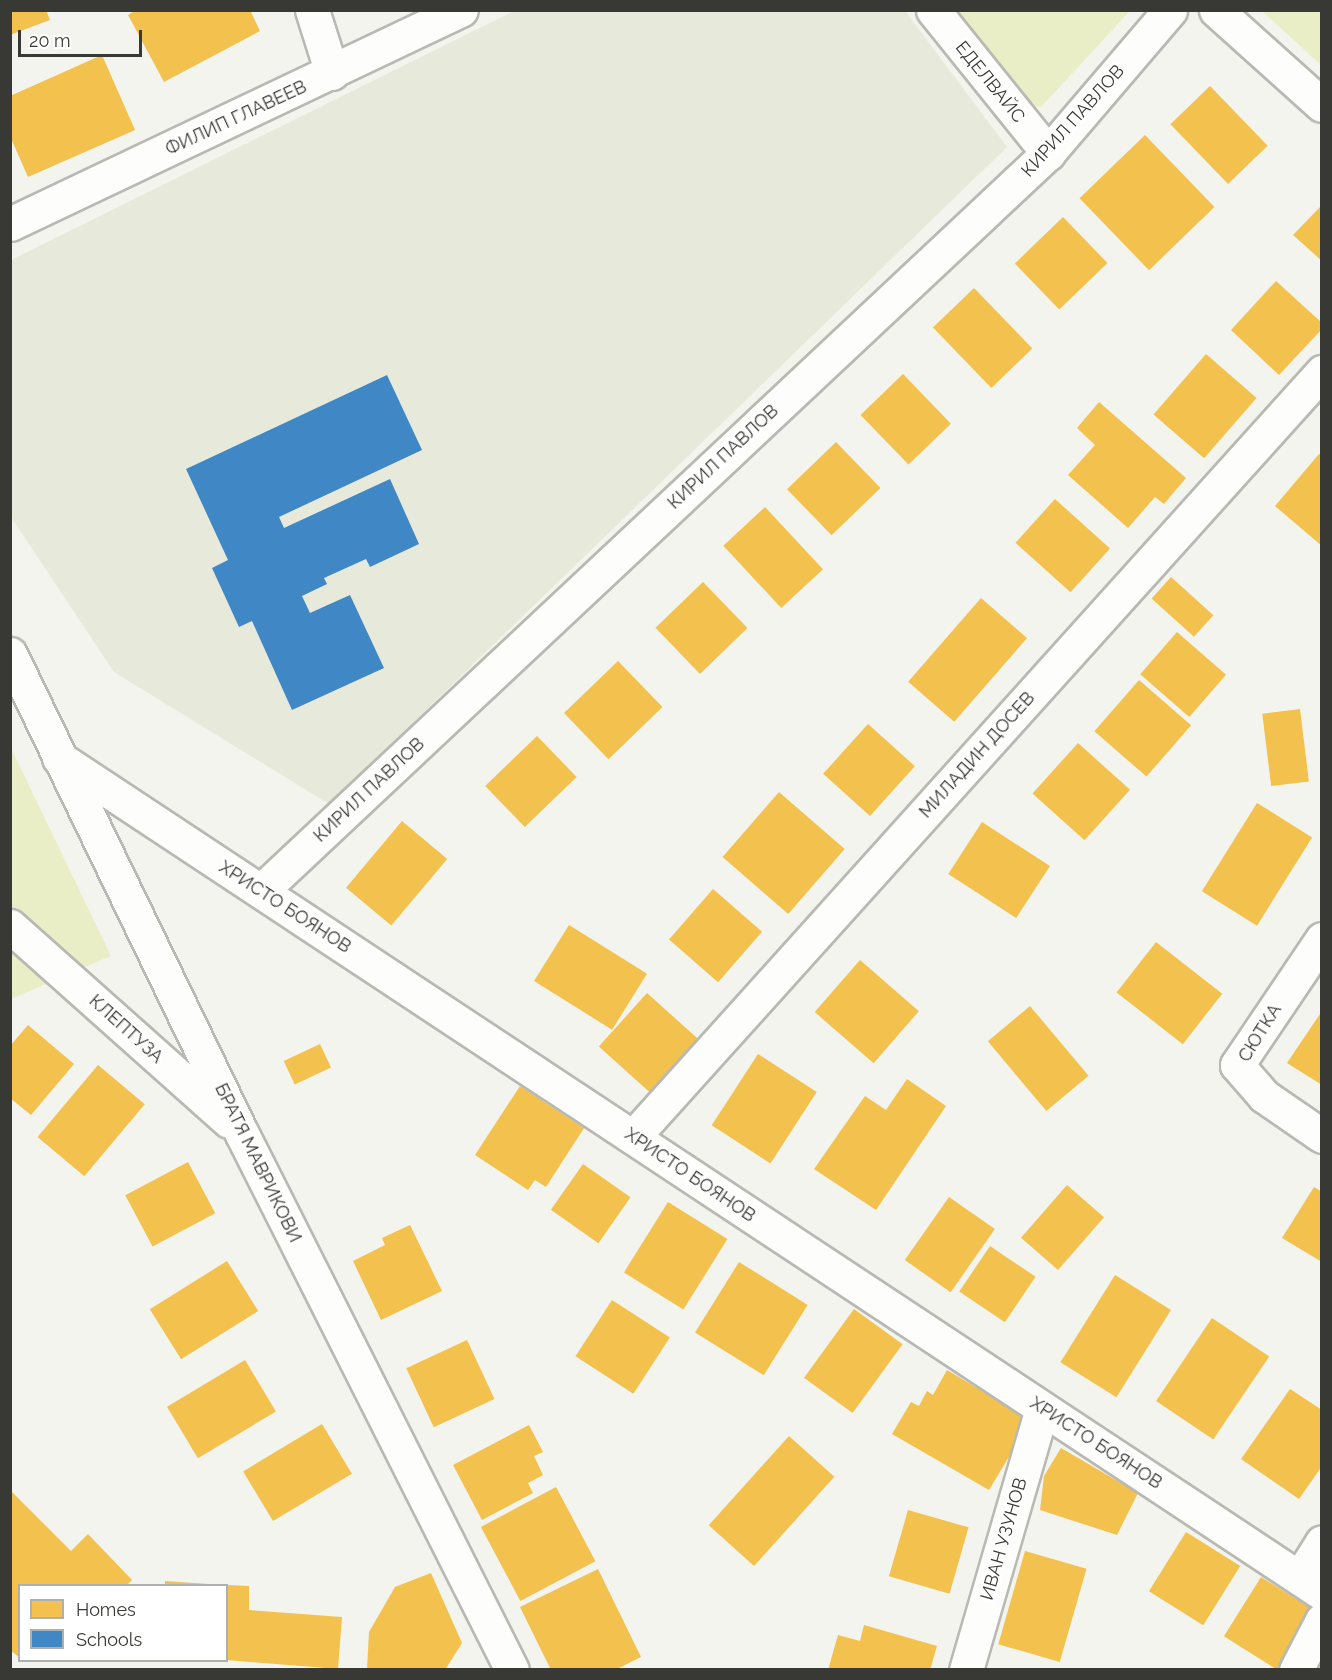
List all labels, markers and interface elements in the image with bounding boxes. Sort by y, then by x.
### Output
scale bar [21,18,146,56]
text: 20 m [29,30,71,51]
street label: ЕДЕЛВАЙС [951,37,1029,127]
street label: КИРИЛ ПАВЛОВ [1017,61,1129,181]
street label: ФИЛИП ГЛАВЕЕВ [162,76,310,160]
street label: КИРИЛ ПАВЛОВ [663,400,783,514]
street label: МИЛАДИН ДОСЕВ [915,688,1039,822]
street label: КИРИЛ ПАВЛОВ [309,733,429,847]
street label: ХРИСТО БОЯНОВ [215,856,355,958]
street label: КЛЕПТУЗА [85,990,167,1068]
street label: СЮТКА [1234,1000,1286,1066]
street label: БРАТЯ МАВРИКОВИ [210,1080,306,1246]
street label: ХРИСТО БОЯНОВ [621,1123,759,1227]
street label: ХРИСТО БОЯНОВ [1026,1392,1166,1494]
street label: ИВАН УЗУНОВ [976,1475,1032,1603]
legend [18,1584,228,1662]
text: Homes [76,1599,136,1620]
text: Schools [76,1629,142,1650]

